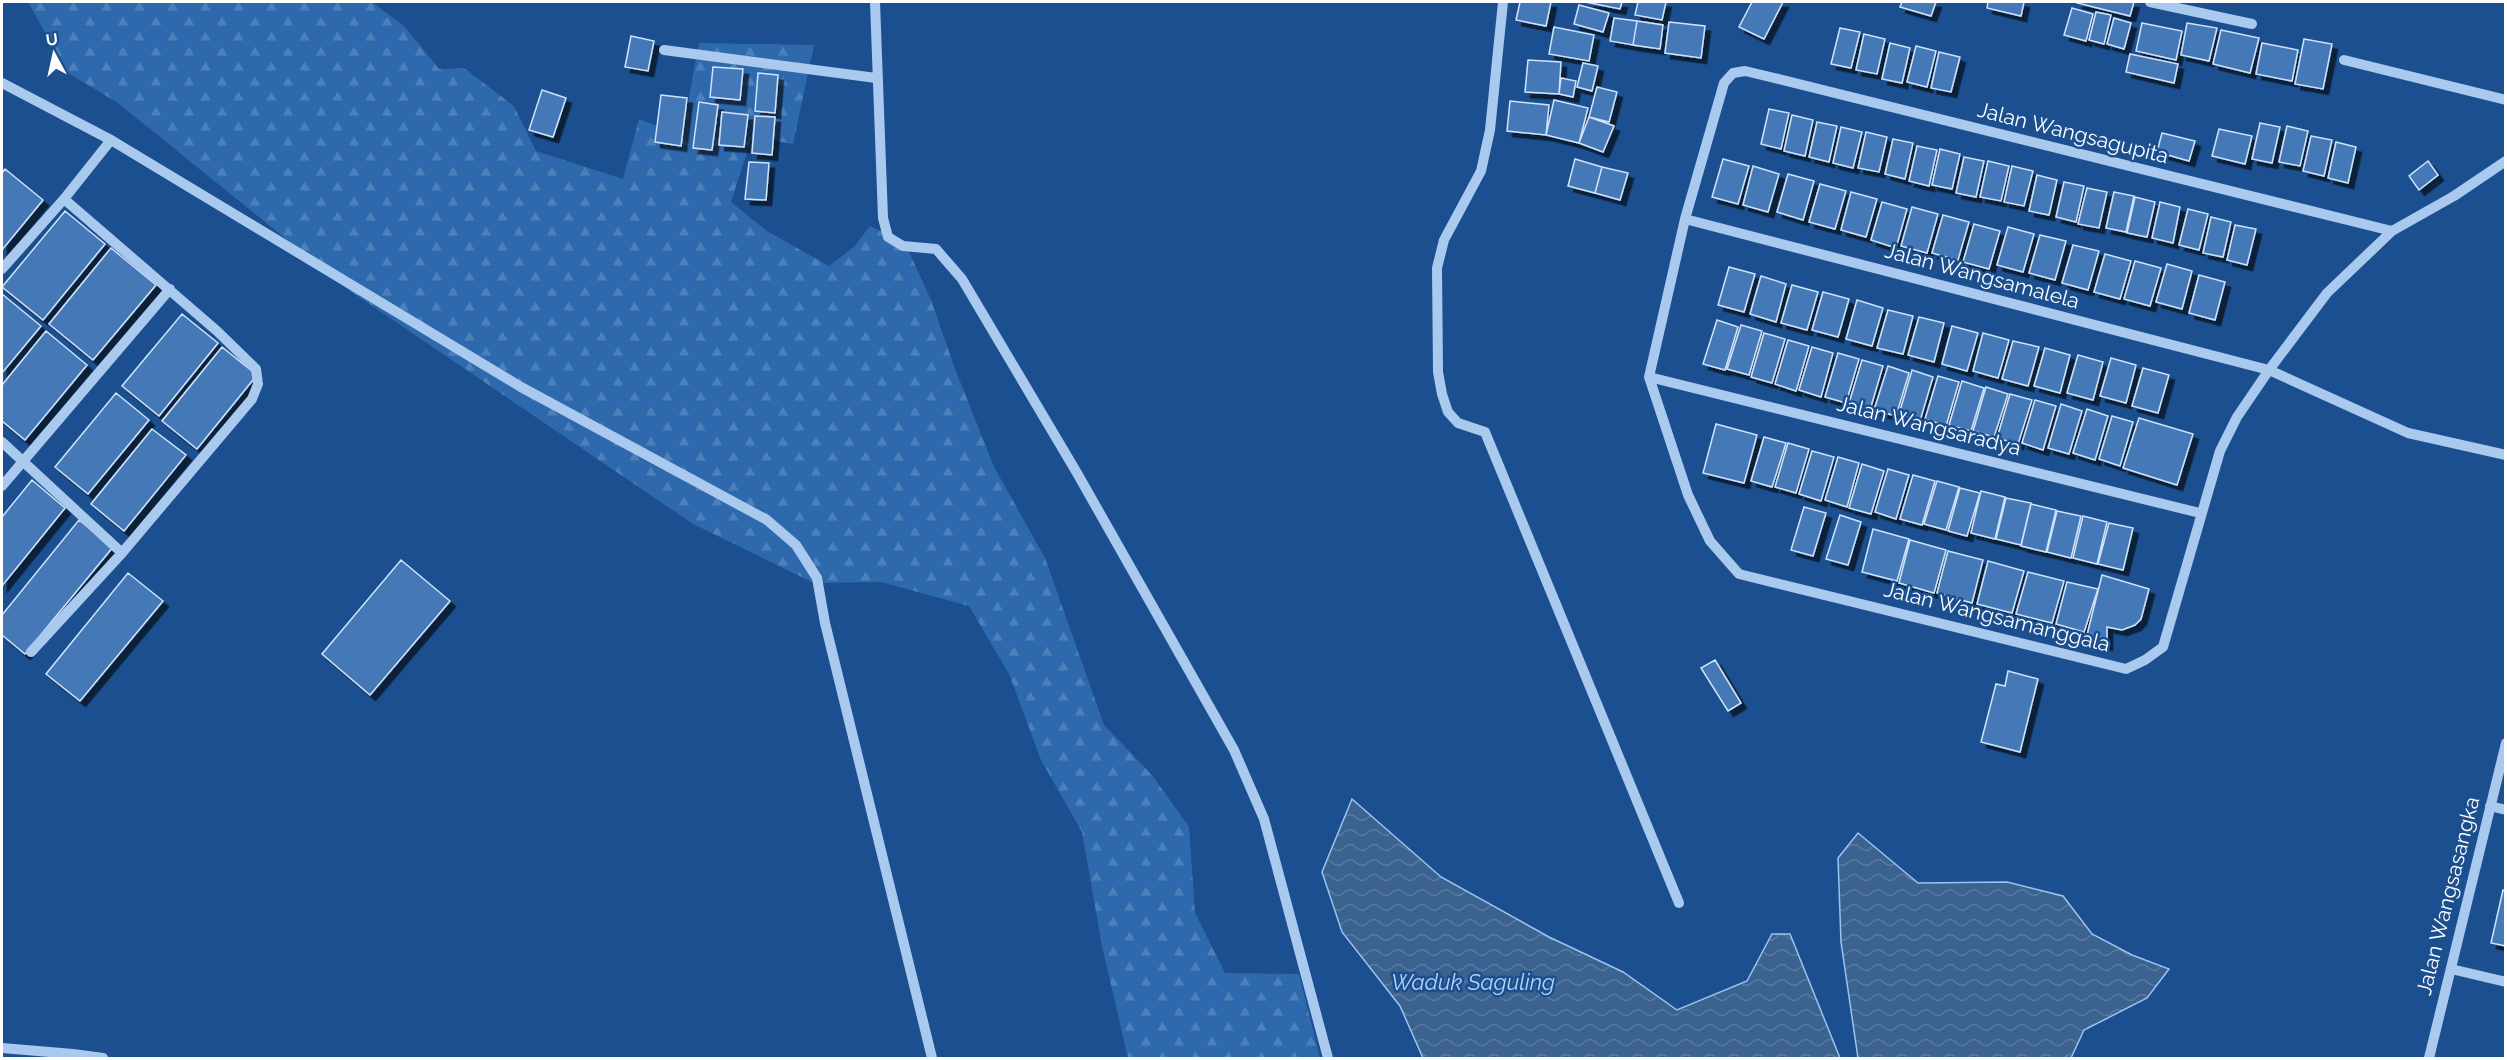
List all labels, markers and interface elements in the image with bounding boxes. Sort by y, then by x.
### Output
north arrow [24,24,84,84]
text: U [45,29,59,50]
street label: Jalan Wangsagupita [1975,97,2171,168]
street label: Jalan Wangsamalela [1882,238,2082,314]
street label: Jalan Wangsaradya [1834,391,2024,460]
street label: Jalan Wangsamanggala [1882,576,2113,657]
street label: Jalan Wangsasangka [2411,794,2484,998]
water label: Waduk Saguling [1391,969,1555,995]

